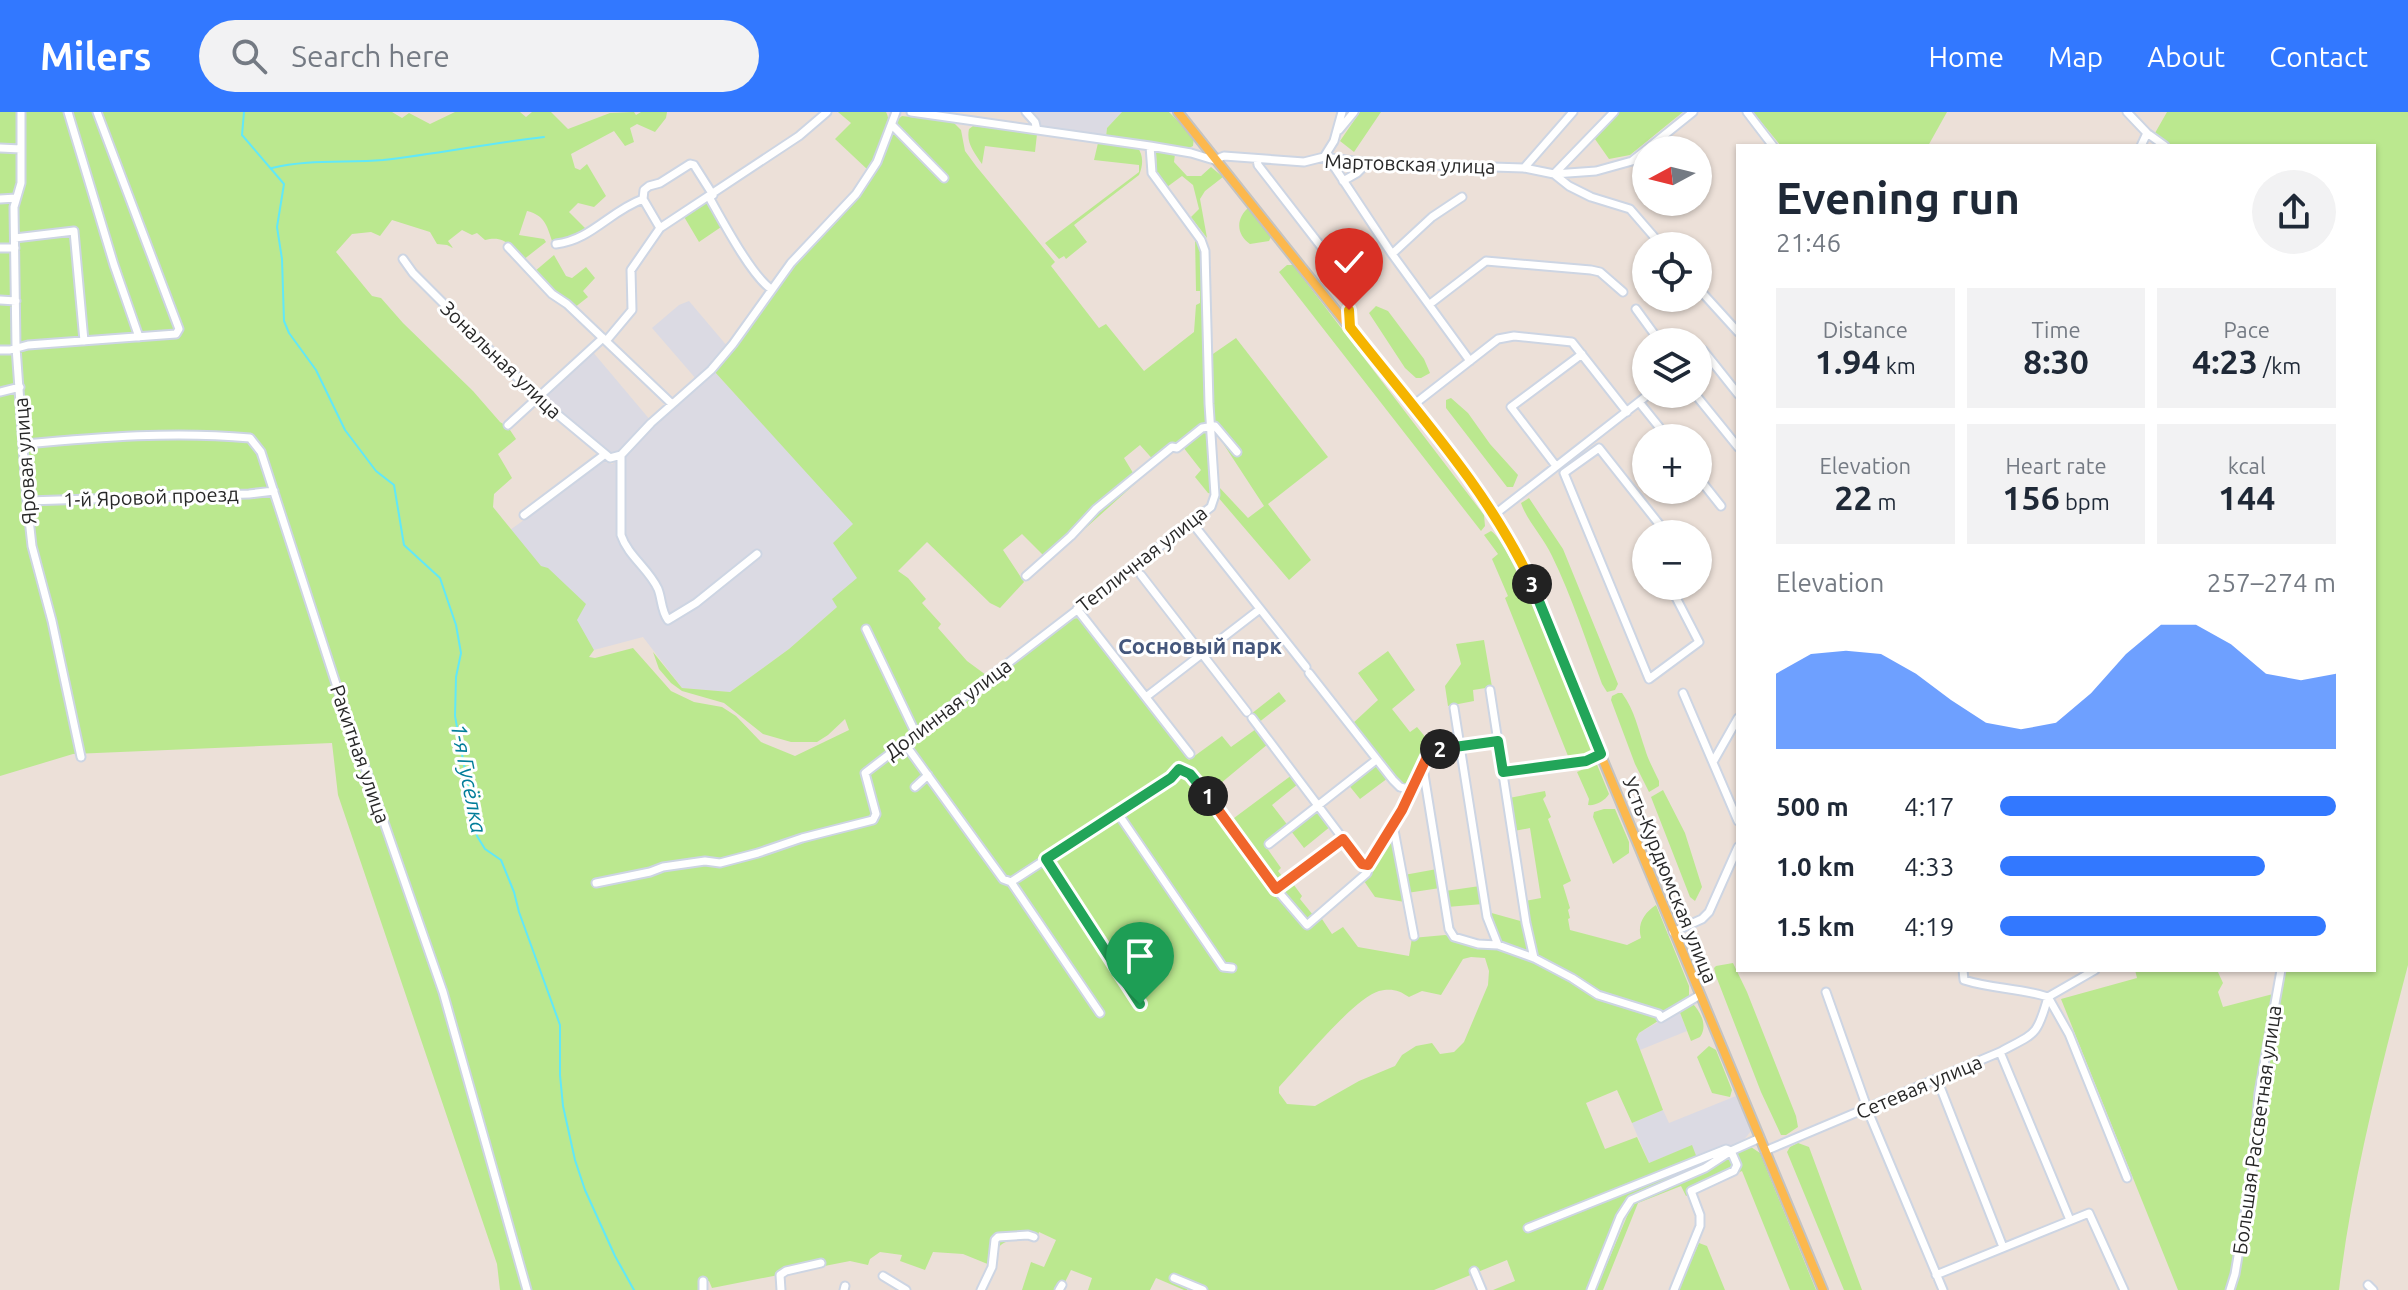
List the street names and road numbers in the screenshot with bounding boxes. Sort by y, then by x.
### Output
street label: Мартовская улица [1324,149,1496,178]
street label: Зональная улица [436,296,567,423]
street label: Яровая улица [9,397,40,525]
street label: 1-й Яровой проезд [63,482,239,511]
street label: Тепличная улица [1072,501,1211,617]
street label: Долинная улица [880,653,1016,764]
street label: Ракитная улица [326,681,395,826]
street label: Усть-Курдюмская улица [1619,773,1722,986]
street label: Большая Рассветная улица [2228,1004,2285,1256]
street label: Сетевая улица [1852,1050,1985,1123]

